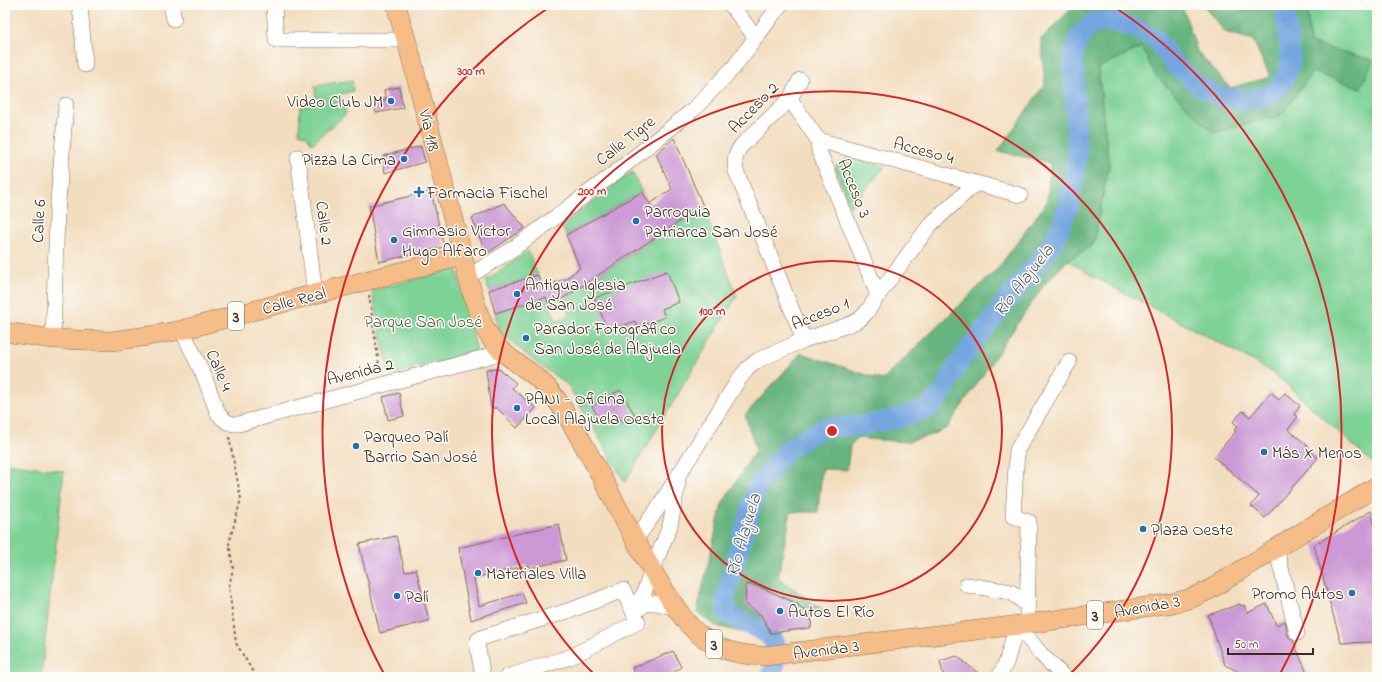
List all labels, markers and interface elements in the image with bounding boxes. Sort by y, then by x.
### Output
text: 300 m [456,63,486,81]
street label: Acceso 2 [723,77,785,140]
place label: Video Club JM [286,90,383,115]
marker: Video Club JM [386,96,396,106]
street label: Vía 118 [411,106,446,154]
street label: Calle Tigre [591,110,663,174]
street label: Acceso 4 [890,131,957,172]
place label: Pizza La Cima [302,148,396,173]
marker: Pizza La Cima [399,154,409,164]
street label: Acceso 3 [830,155,877,222]
place label: Farmacia Fischel [426,181,548,206]
text: 200 m [577,183,607,201]
marker: Farmacia Fischel [414,187,424,197]
street label: Calle 6 [26,198,53,243]
street label: Calle 2 [308,200,339,247]
place label: Parroquia Patriarca San José [644,200,778,245]
marker: Parroquia Patriarca San José [631,216,641,226]
place label: Gimnasio Víctor Hugo Alfaro [402,219,511,266]
marker: Gimnasio Víctor Hugo Alfaro [389,235,399,245]
water label: Río Alajuela [988,239,1061,323]
place label: Antigua Iglesia de San José [525,273,626,318]
street label: Calle Real [260,281,329,322]
marker: Antigua Iglesia de San José [512,289,522,299]
street label: Acceso 1 [788,291,854,337]
road number: 3 [228,302,244,330]
text: 100 m [699,303,726,321]
park label: Parque San José [364,310,482,335]
place label: Parador Fotográfico San José de Alajuela [534,317,681,362]
marker: Parador Fotográfico San José de Alajuela [521,333,531,343]
street label: Calle 4 [199,346,239,395]
street label: Avenida 2 [324,352,396,393]
place label: PANI - Oficina Local Alajuela Oeste [525,387,665,432]
marker: PANI - Oficina Local Alajuela Oeste [512,403,522,413]
centre of rings [825,424,839,438]
place label: Parqueo Palí Barrio San José [363,425,478,470]
marker: Parqueo Palí Barrio San José [351,441,361,451]
place label: Más X Menos [1272,441,1362,466]
marker: Más X Menos [1259,447,1269,457]
water label: Río Alajuela [721,491,769,580]
place label: Plaza Oeste [1151,518,1234,543]
marker: Plaza Oeste [1138,524,1148,534]
place label: Materiales Villa [486,562,587,587]
marker: Materiales Villa [473,568,483,578]
place label: Promo Autos [1251,582,1344,607]
place label: Palí [405,585,429,610]
marker: Promo Autos [1347,588,1357,598]
street label: Avenida 3 [1112,589,1182,626]
marker: Palí [392,591,402,601]
place label: Autos El Río [788,600,874,625]
road number: 3 [1087,601,1103,629]
marker: Autos El Río [775,606,785,616]
road number: 3 [706,630,722,658]
scale bar [1228,630,1313,656]
street label: Avenida 3 [792,634,861,667]
text: 50 m [1234,636,1258,654]

